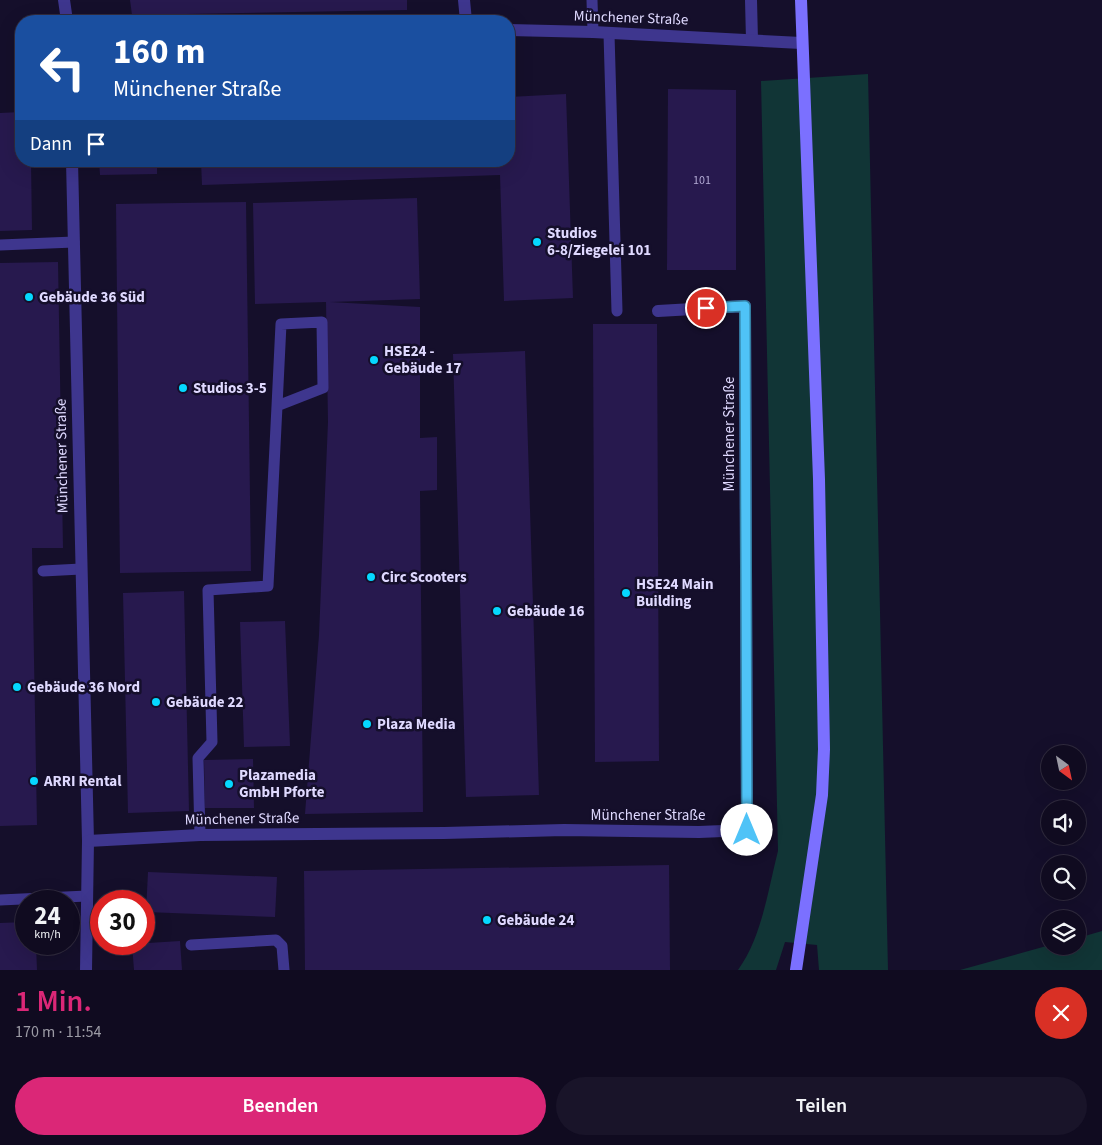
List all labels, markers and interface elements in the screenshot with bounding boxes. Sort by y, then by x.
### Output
street label: Münchener Straße [573,6,689,30]
text: 160 m [113,27,205,77]
icon: left [30,35,95,100]
text: Münchener Straße [113,73,281,105]
icon: arrive [82,130,110,158]
text: Dann [30,131,72,158]
house number: 101 [693,172,711,189]
place label: Studios 6-8/Ziegelei 101 [547,223,651,261]
marker: Studios 6-8/Ziegelei 101 [531,236,543,248]
place label: Gebäude 36 Süd [39,287,145,308]
pin [685,287,727,329]
marker: Gebäude 36 Süd [23,291,35,303]
icon: arrive [692,294,720,322]
place label: HSE24 - Gebäude 17 [384,341,461,379]
marker: HSE24 - Gebäude 17 [368,354,380,366]
street label: Münchener Straße [719,377,740,491]
place label: Studios 3-5 [193,378,267,399]
marker: Studios 3-5 [177,382,189,394]
street label: Münchener Straße [50,398,74,514]
place label: Circ Scooters [381,567,467,588]
marker: Circ Scooters [365,571,377,583]
place label: HSE24 Main Building [636,574,714,612]
marker: HSE24 Main Building [620,587,632,599]
place label: Gebäude 16 [507,601,584,622]
marker: Gebäude 16 [491,605,503,617]
place label: Gebäude 36 Nord [27,677,140,698]
marker: Gebäude 36 Nord [11,681,23,693]
place label: Gebäude 22 [166,692,243,713]
marker: Gebäude 22 [150,696,162,708]
place label: Plaza Media [377,714,456,735]
marker: Plaza Media [361,718,373,730]
north arrow [1041,745,1086,790]
map controls [1041,745,1086,955]
place label: Plazamedia GmbH Pforte [239,765,325,803]
place label: ARRI Rental [43,771,122,792]
marker: ARRI Rental [28,775,40,787]
marker: Plazamedia GmbH Pforte [223,778,235,790]
button: sound [1041,800,1086,845]
position arrow [720,803,772,855]
street label: Münchener Straße [591,805,705,826]
street label: Münchener Straße [184,807,300,831]
button: search [1041,855,1086,900]
speed limit sign: 30 [90,890,155,955]
text: 24 [34,898,61,934]
place label: Gebäude 24 [497,910,574,931]
button: layers [1041,910,1086,955]
marker: Gebäude 24 [481,914,493,926]
text: km/h [34,926,61,943]
text: 1 Min. [15,980,92,1023]
button: close [1035,987,1087,1039]
text: 170 m · 11:54 [15,1021,102,1043]
button: Beenden [15,1077,546,1135]
button: Teilen [556,1077,1087,1135]

